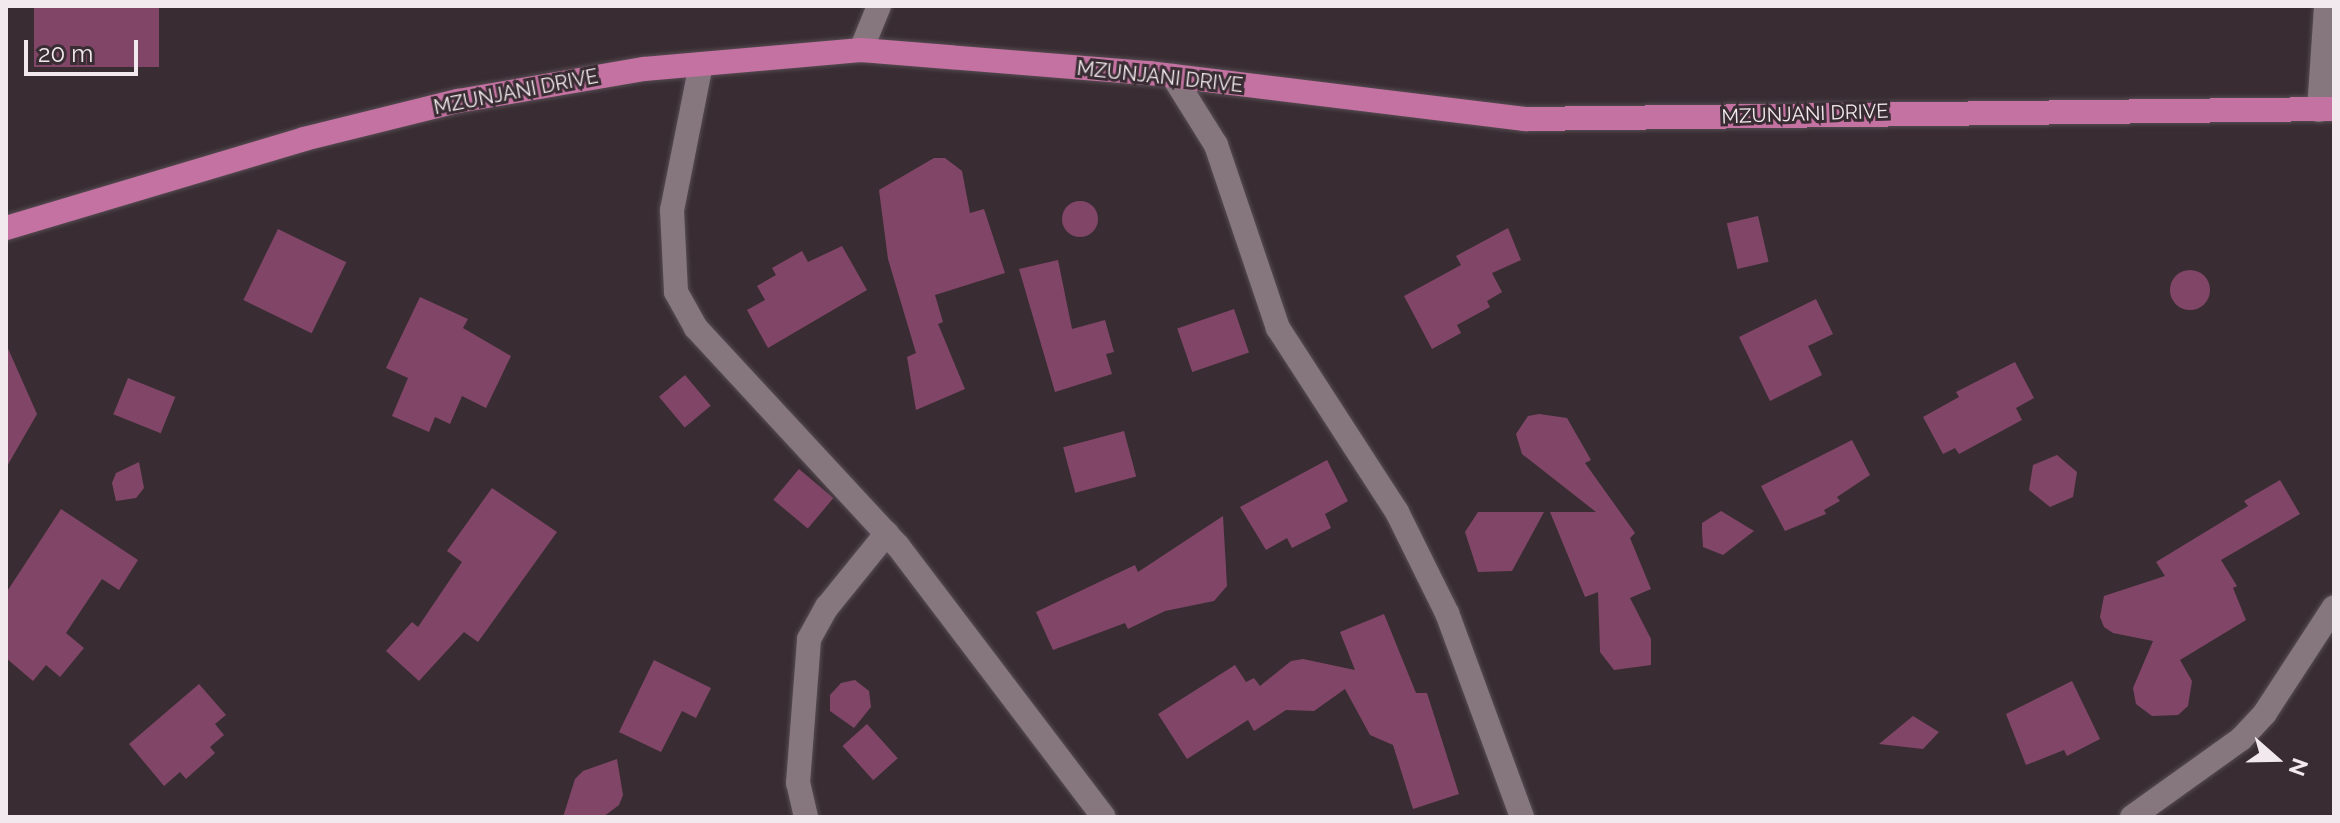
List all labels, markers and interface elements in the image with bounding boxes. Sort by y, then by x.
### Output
scale bar [28,24,142,74]
text: 20 m [38,39,93,68]
street label: MZUNJANI DRIVE [1076,56,1244,98]
street label: MZUNJANI DRIVE [432,64,600,120]
street label: MZUNJANI DRIVE [1721,99,1889,129]
north arrow [2236,719,2316,799]
text: N [2283,755,2314,780]

